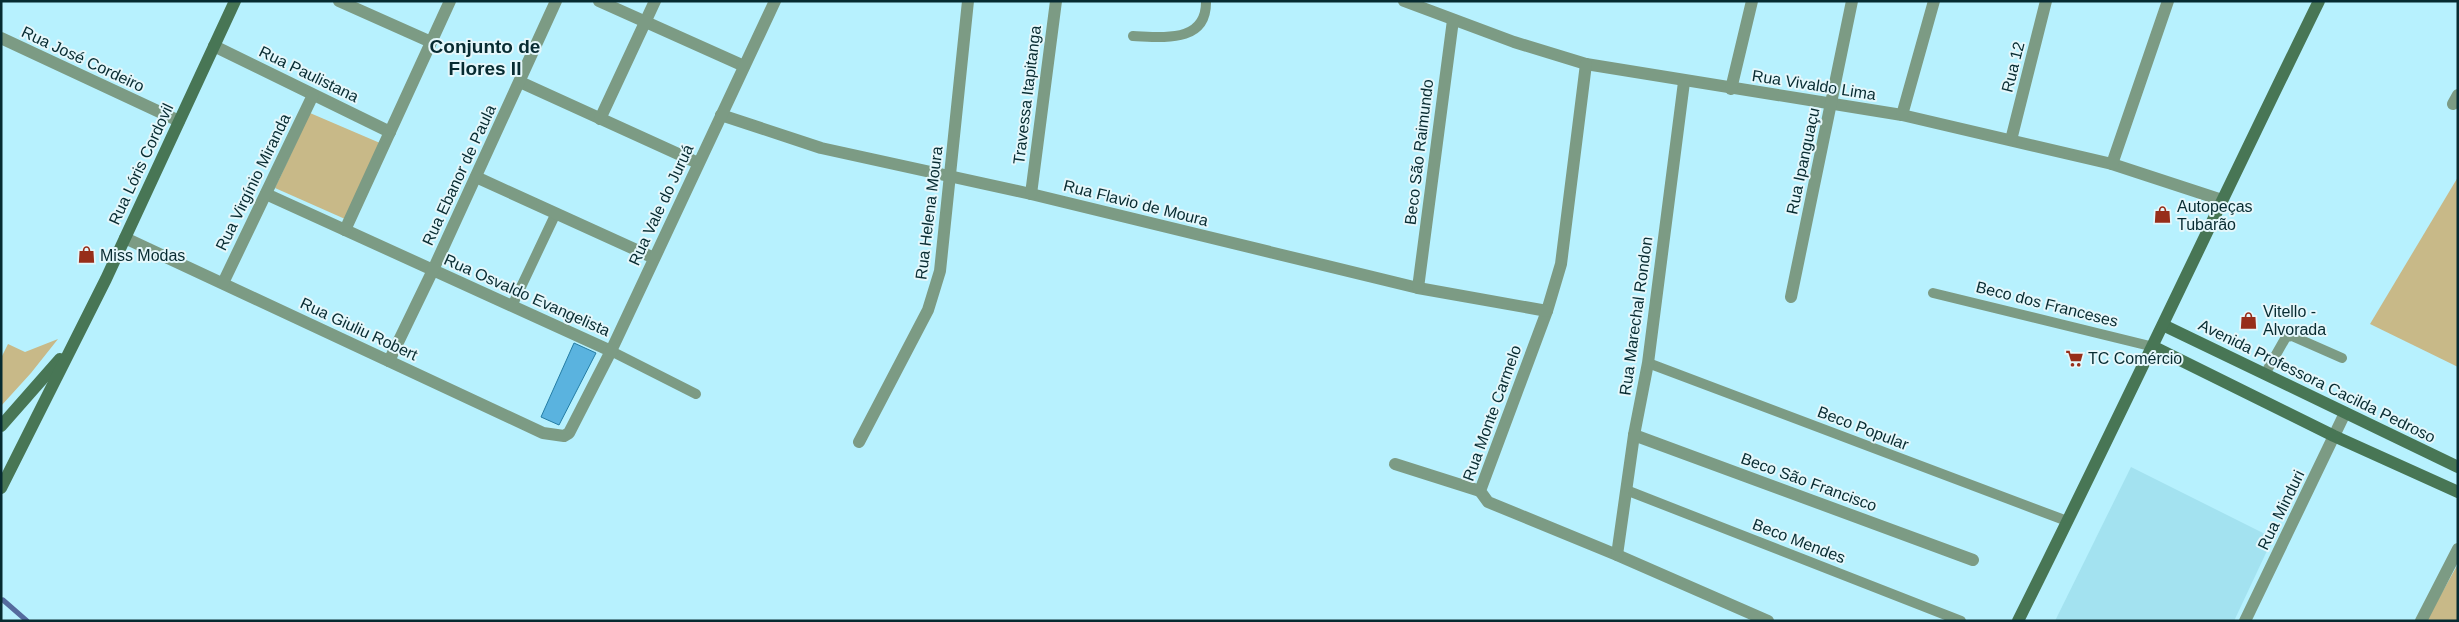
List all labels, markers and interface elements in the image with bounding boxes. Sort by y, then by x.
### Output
street label: Rua José Cordeiro [19,23,147,95]
street label: Travessa Itapitanga [1010,24,1044,165]
district label: Conjunto de Flores II [430,36,540,79]
street label: Rua 12 [1999,40,2028,94]
street label: Rua Paulistana [257,43,362,105]
street label: Rua Vivaldo Lima [1751,67,1877,103]
street label: Beco São Raimundo [1402,78,1436,226]
street label: Rua Lóris Cordovil [105,101,177,227]
street label: Rua Ebanor de Paula [419,102,499,248]
street label: Rua Ipanguaçu [1783,106,1823,216]
street label: Rua Virgínio Miranda [212,111,294,253]
street label: Rua Vale do Juruá [626,142,697,268]
street label: Rua Helena Moura [912,145,946,281]
street label: Rua Flavio de Moura [1062,177,1210,229]
place label: Autopeças Tubarão [2177,198,2253,233]
shop icon: Autopeças Tubarão [2153,205,2173,225]
street label: Rua Marechal Rondon [1616,236,1656,396]
shop icon: Miss Modas [76,245,96,265]
place label: Miss Modas [100,247,185,264]
street label: Rua Osvaldo Evangelista [441,251,613,339]
street label: Beco dos Franceses [1974,278,2120,330]
street label: Rua Giuliu Robert [298,294,421,364]
place label: Vitello - Alvorada [2263,303,2326,338]
shop icon: Vitello - Alvorada [2239,310,2259,330]
street label: Avenida Professora Cacilda Pedroso [2196,316,2438,446]
street label: Rua Monte Carmelo [1460,343,1525,483]
supermarket icon: TC Comércio [2064,348,2084,368]
place label: TC Comércio [2088,350,2182,367]
street label: Beco Popular [1815,403,1912,453]
street label: Beco São Francisco [1739,450,1879,515]
street label: Rua Minduri [2254,468,2308,552]
street label: Beco Mendes [1750,516,1848,566]

